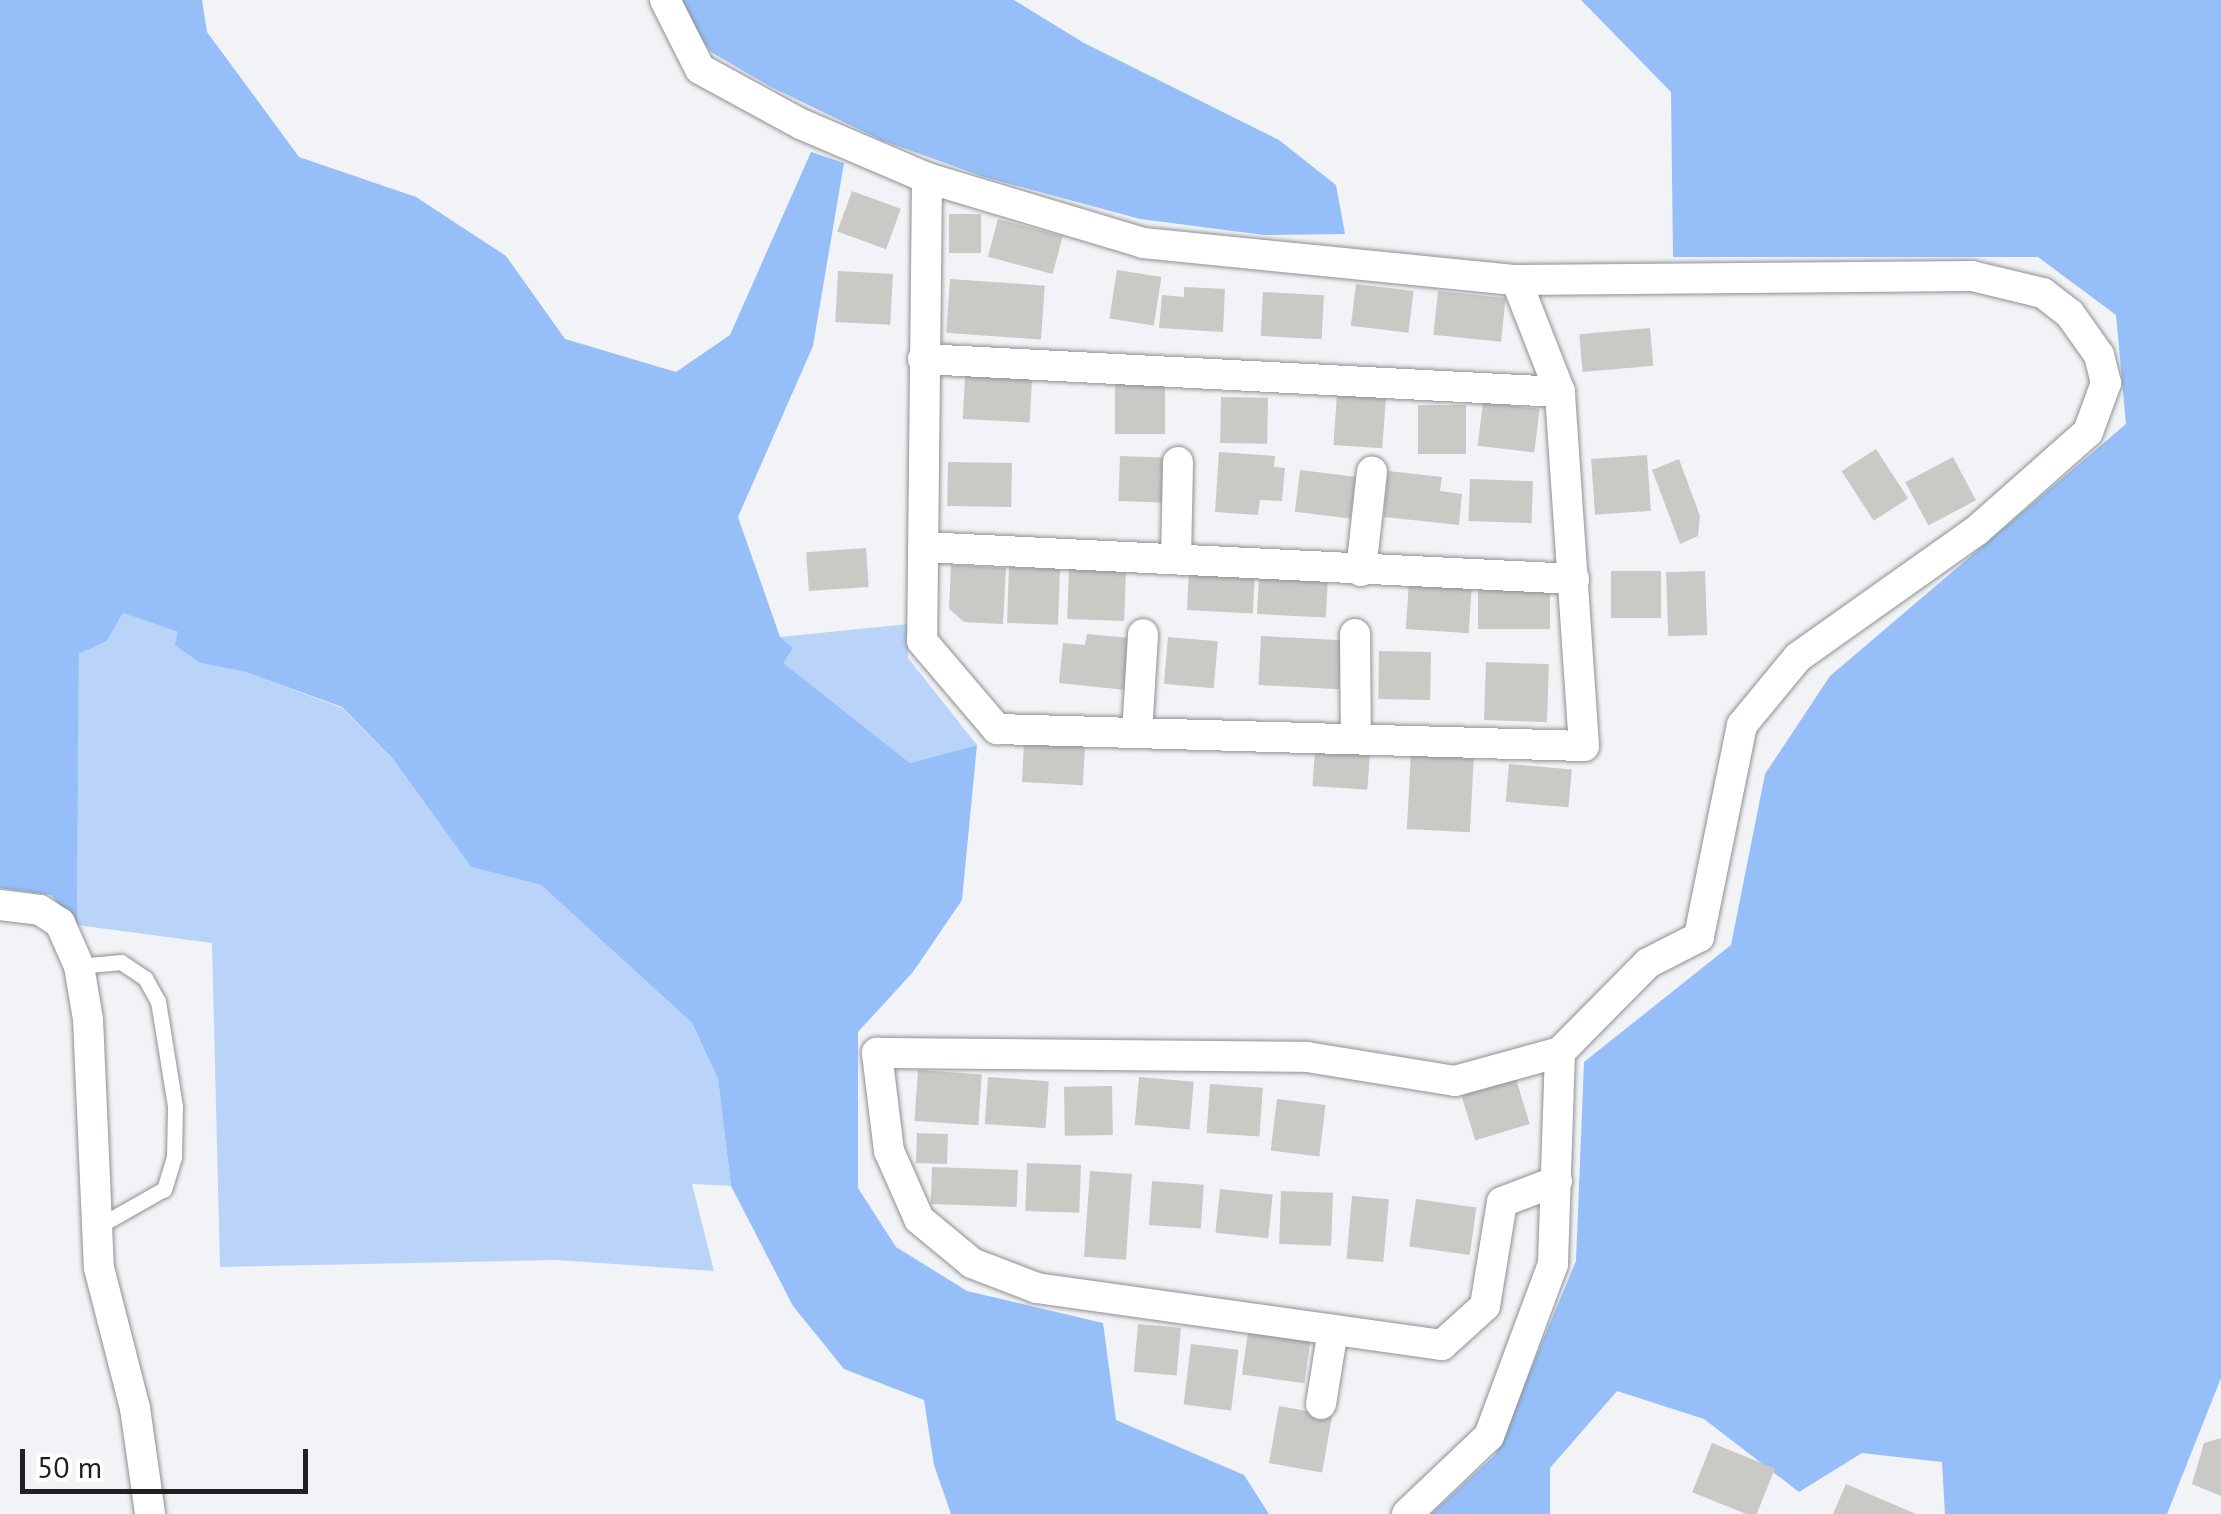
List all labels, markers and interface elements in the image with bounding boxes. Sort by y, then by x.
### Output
scale bar [25,1429,312,1491]
text: 50 m [37,1447,102,1486]

